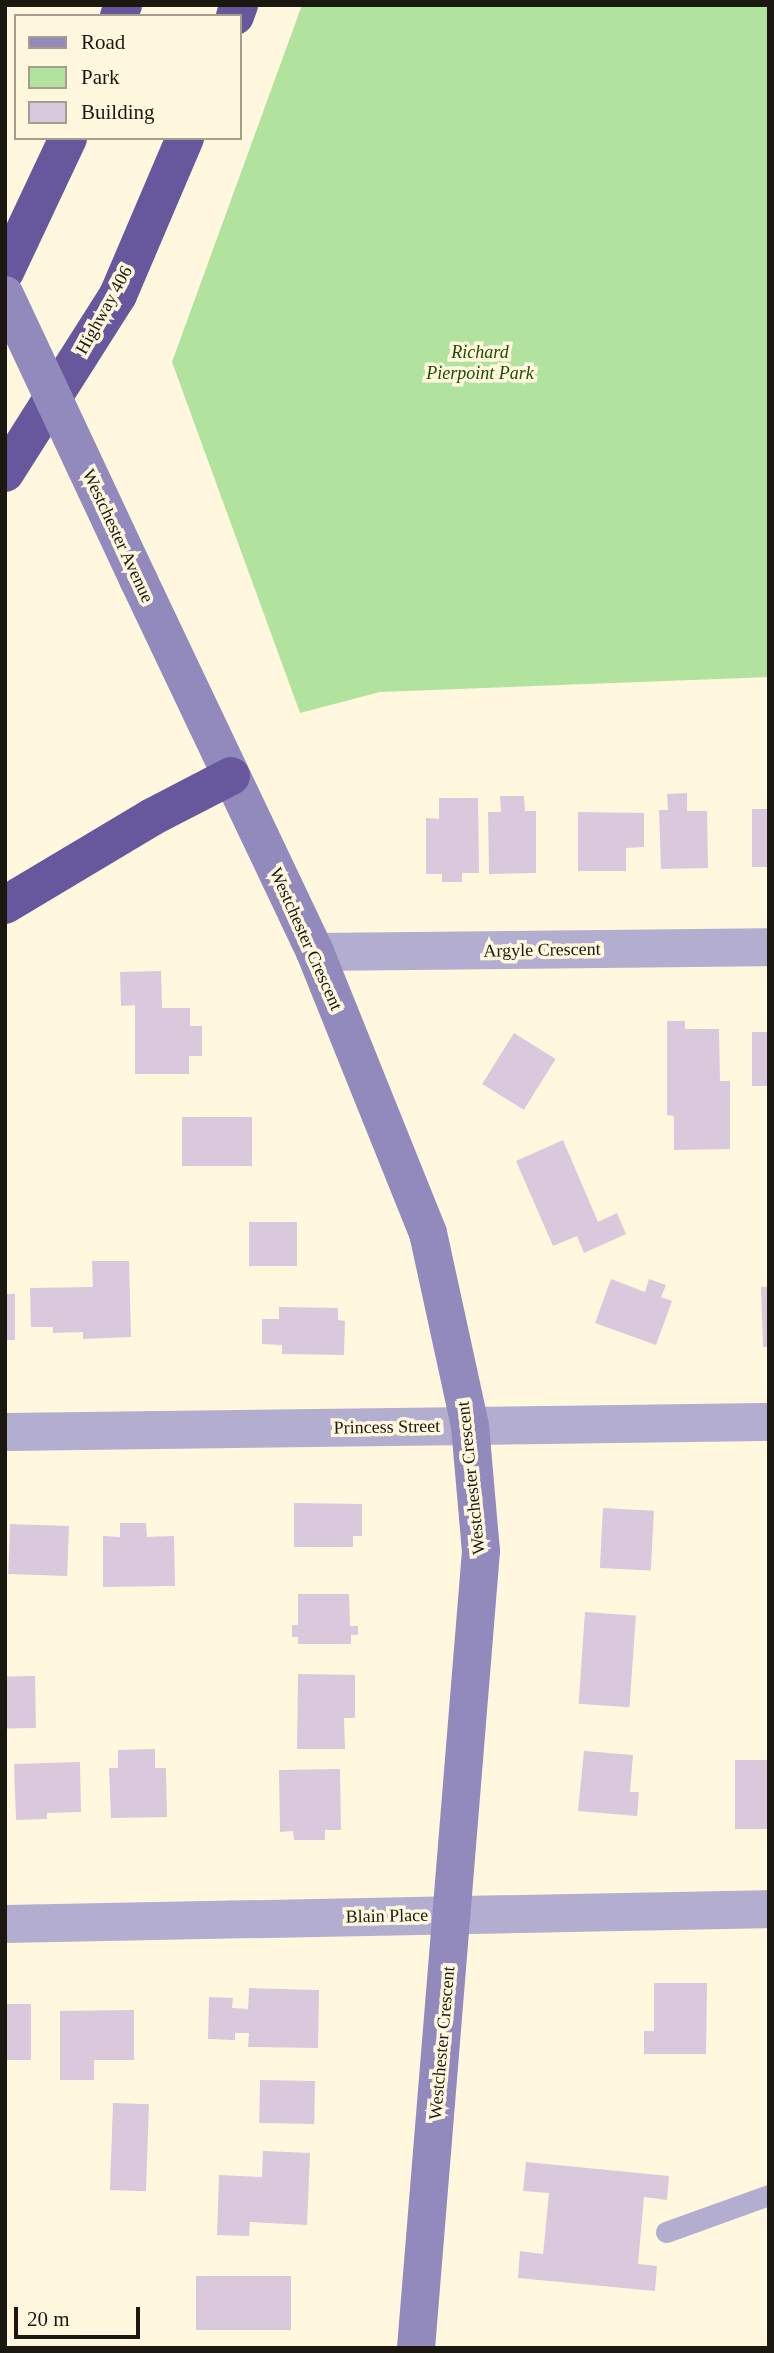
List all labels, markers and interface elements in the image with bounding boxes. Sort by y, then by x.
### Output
legend [14,14,242,140]
text: Road [81,30,125,54]
text: Park [81,65,120,89]
text: Building [81,100,155,124]
street label: Highway 406 [71,262,137,358]
park label: Richard Pierpoint Park [426,342,534,384]
street label: Westchester Avenue [77,465,159,607]
street label: Westchester Crescent [265,864,347,1014]
street label: Argyle Crescent [483,938,601,962]
street label: Westchester Crescent [452,1400,490,1556]
street label: Princess Street [334,1415,440,1439]
street label: Blain Place [346,1904,428,1928]
street label: Westchester Crescent [425,1965,459,2121]
scale bar [18,2294,144,2338]
text: 20 m [27,2307,70,2331]

